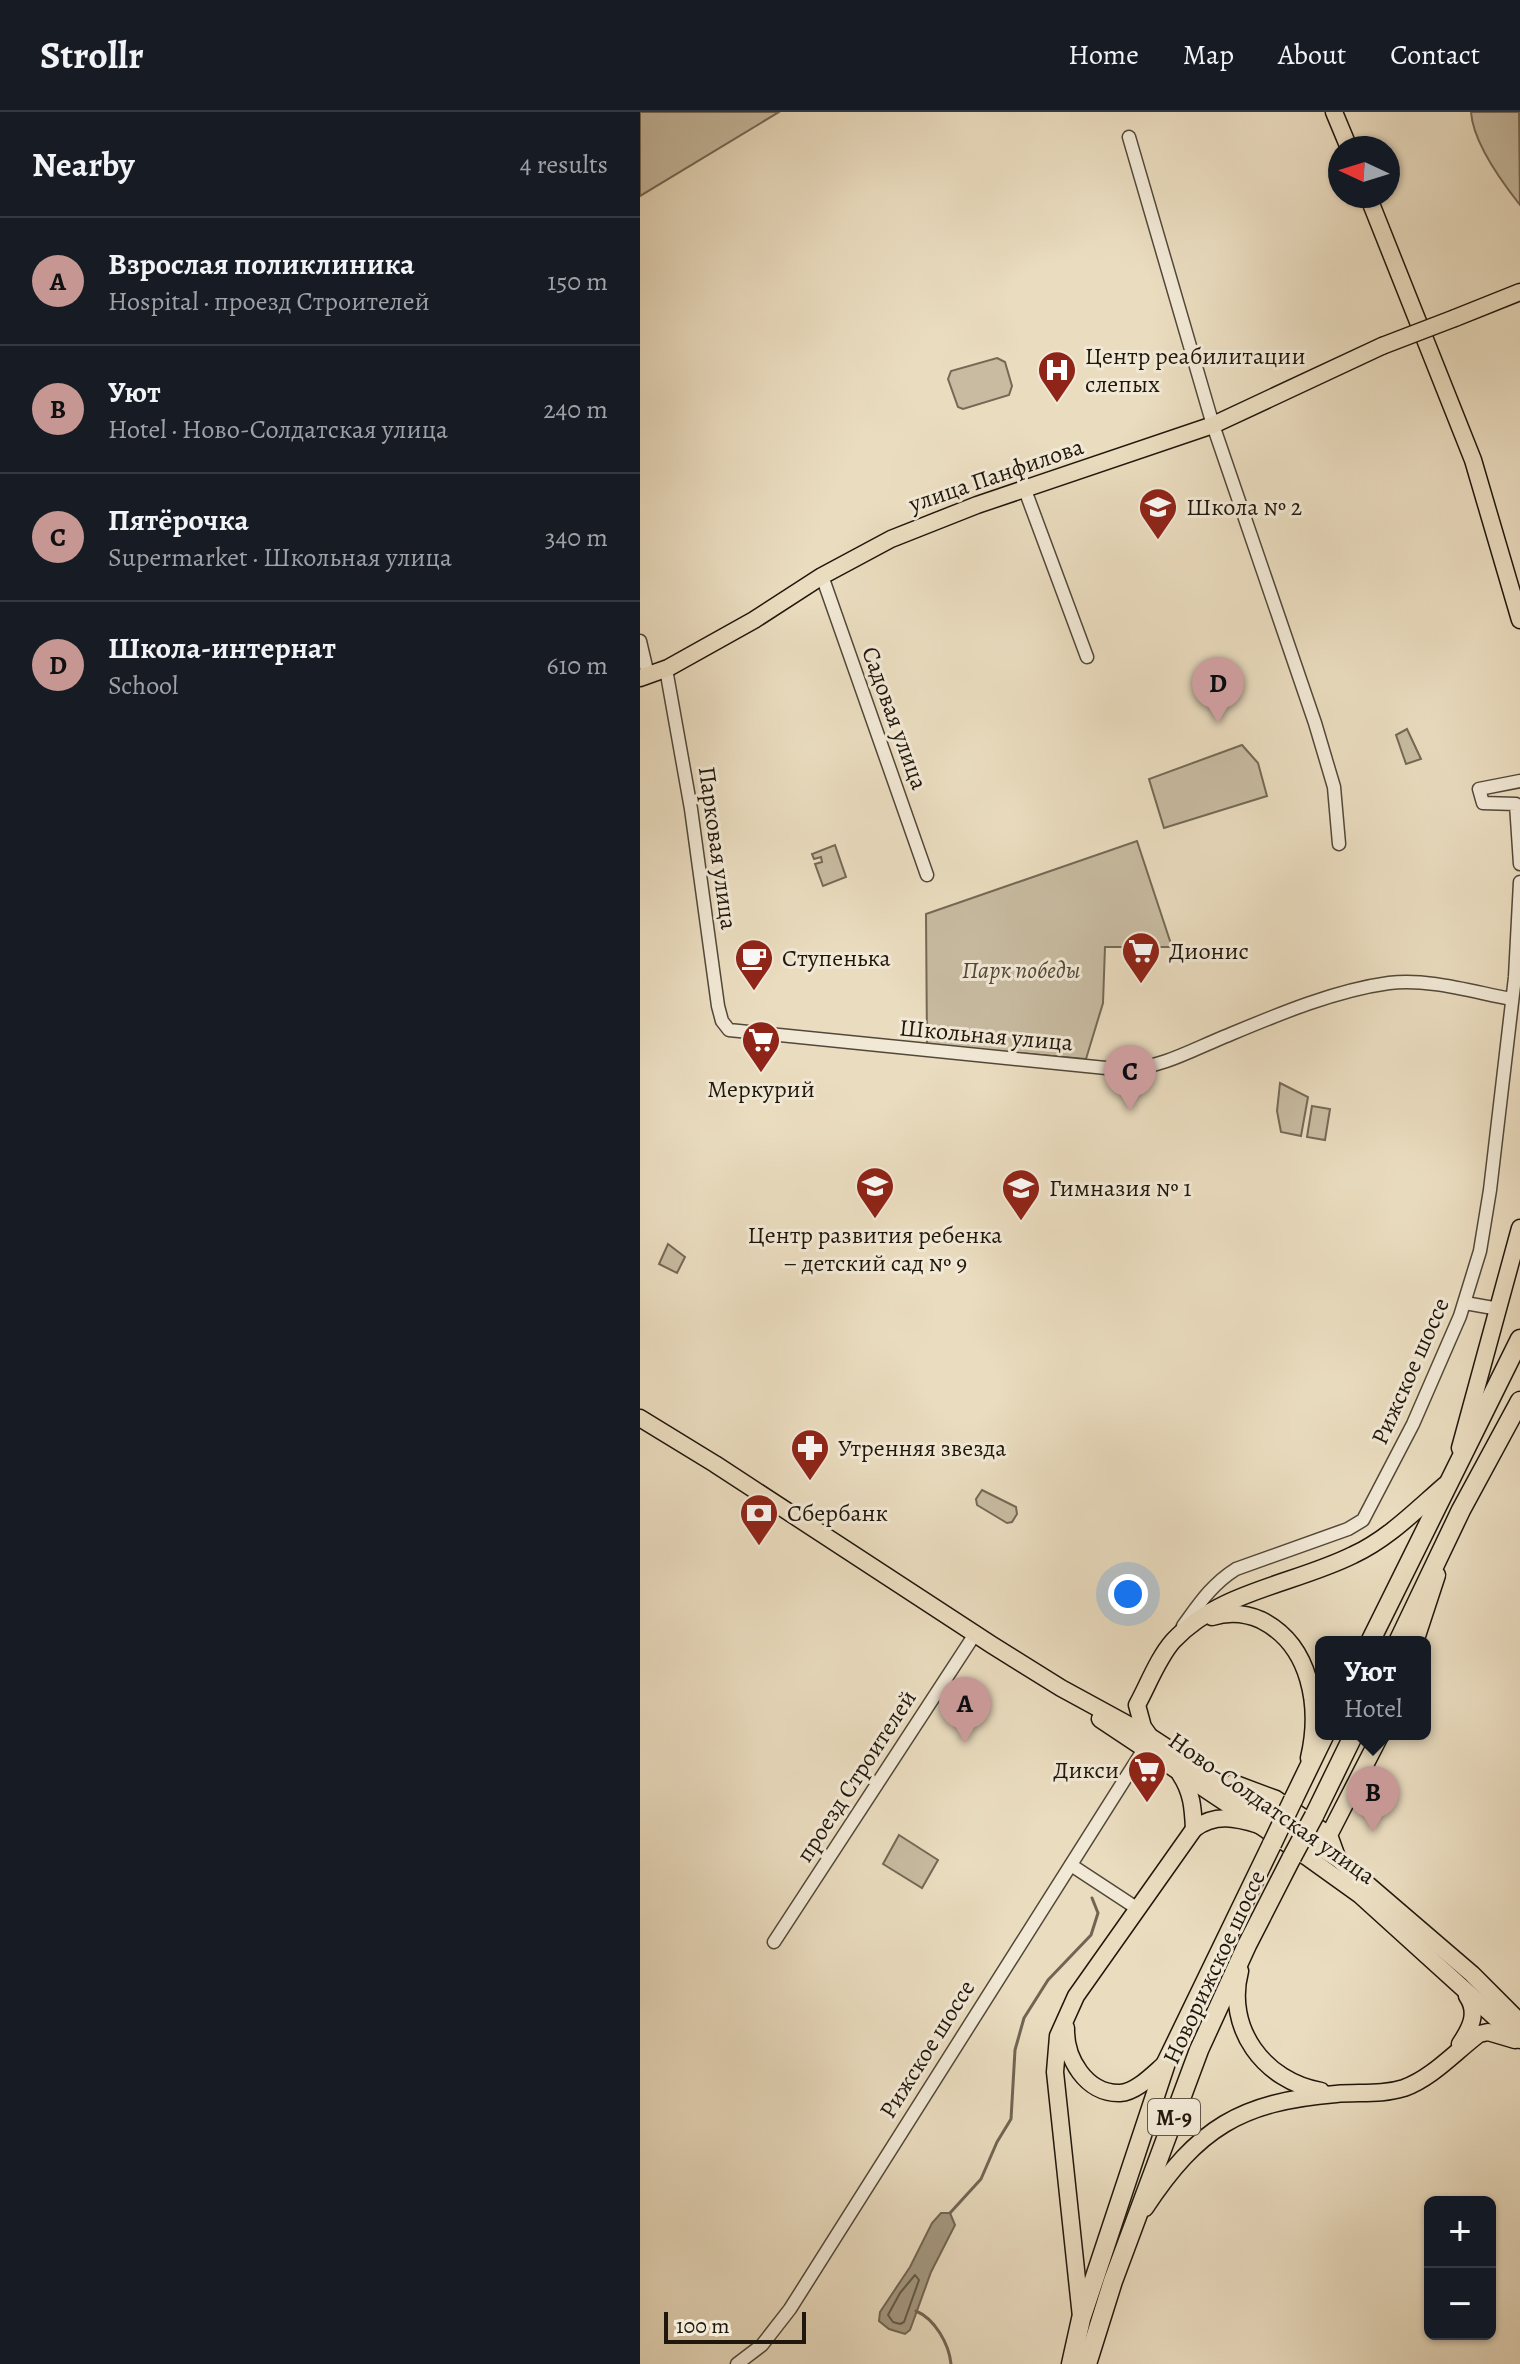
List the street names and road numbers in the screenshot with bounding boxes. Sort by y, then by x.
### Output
street label: улица Панфилова [903,430,1088,520]
street label: Садовая улица [854,642,936,794]
street label: Парковая улица [691,764,745,932]
street label: Школьная улица [898,1011,1074,1059]
street label: Рижское шоссе [1363,1293,1457,1449]
street label: проезд Строителей [788,1684,924,1868]
street label: Ново-Солдатская улица [1162,1724,1382,1892]
street label: Новорижское шоссе [1155,1865,1273,2069]
street label: Рижское шоссе [872,1974,982,2124]
road number: М-9 [1148,2099,1200,2135]

